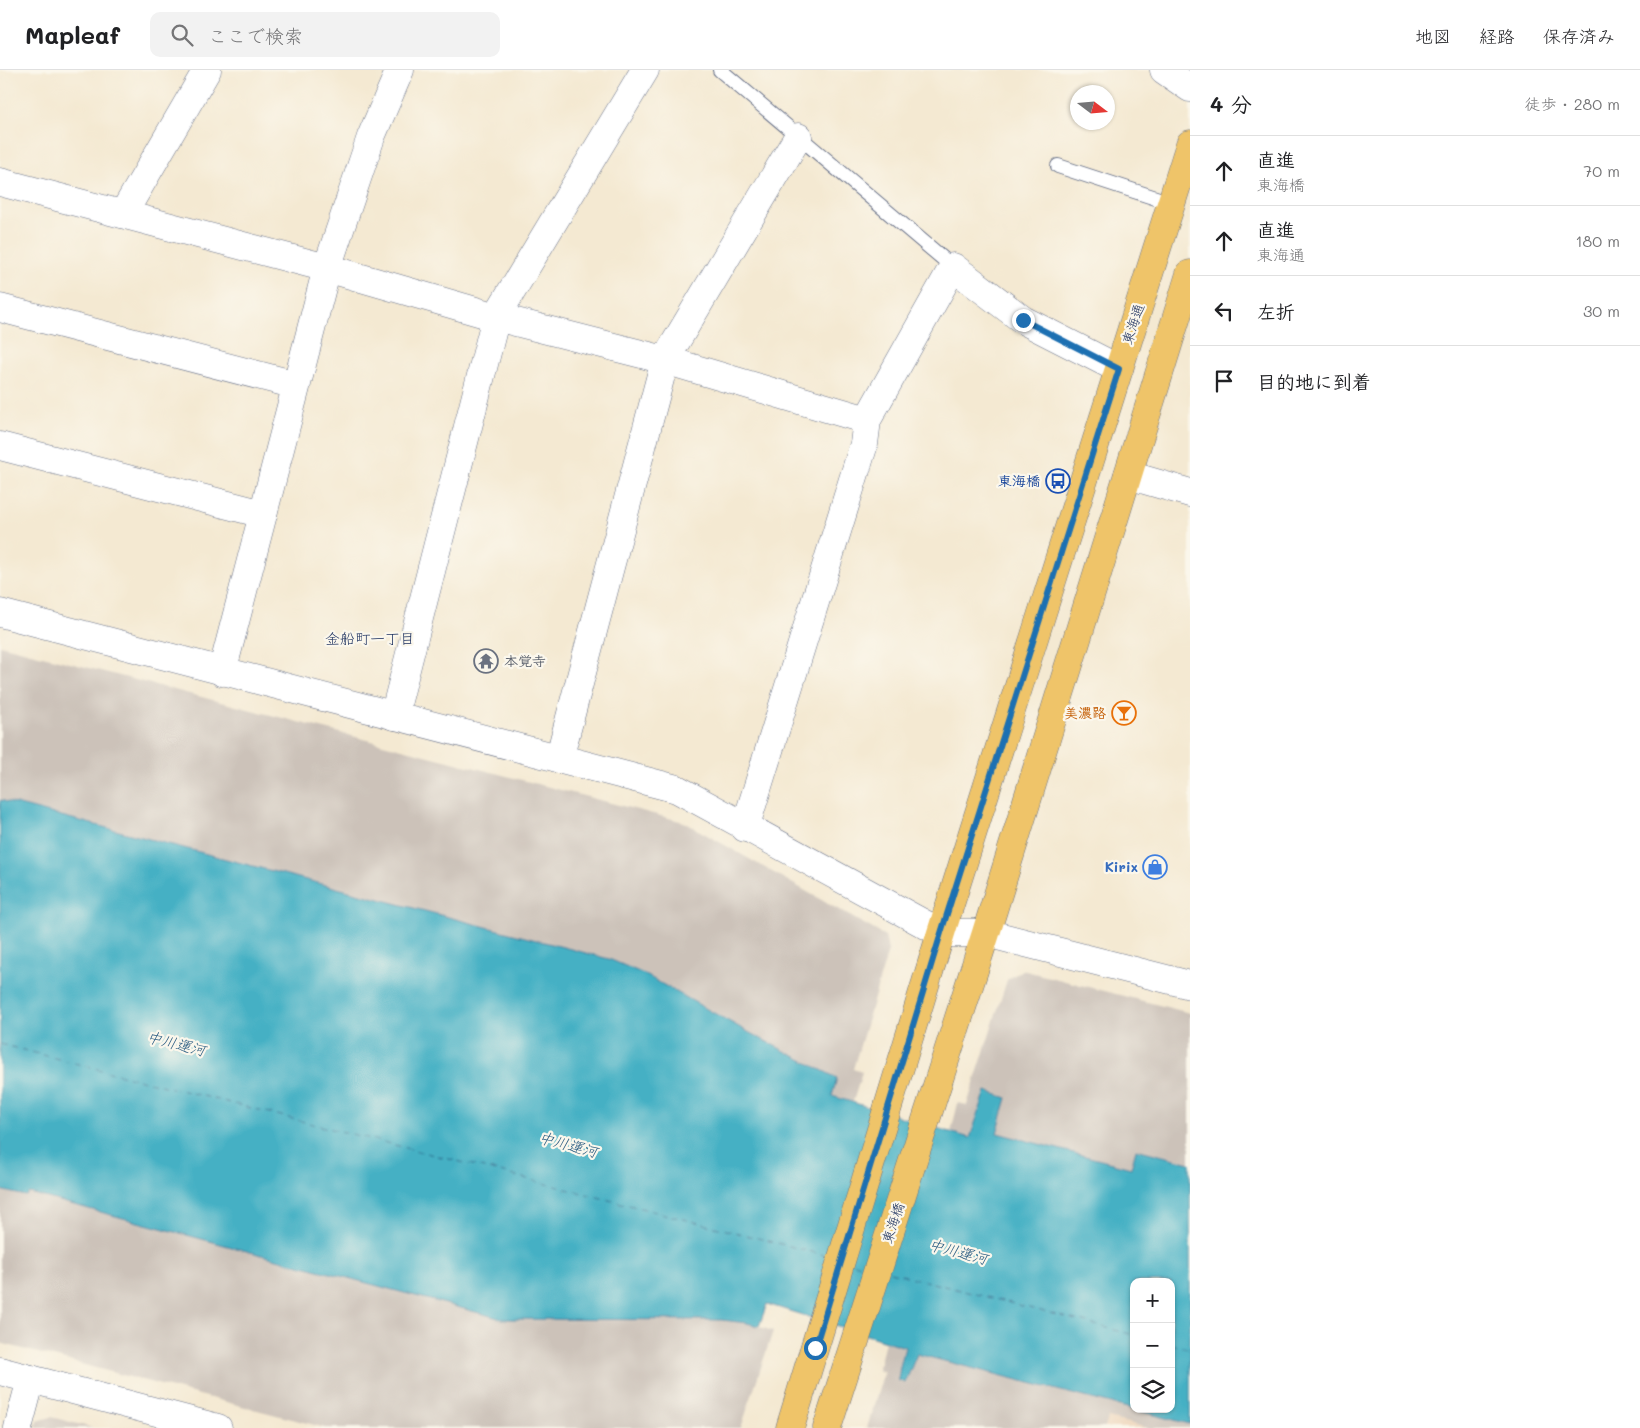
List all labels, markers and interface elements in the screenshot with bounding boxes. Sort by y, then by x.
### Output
search box [150,12,500,57]
text: Mapleaf [25,19,120,50]
icon: search [168,21,196,49]
text: ここで検索 [208,23,303,48]
text: 地図 [1415,24,1451,48]
text: 経路 [1479,24,1515,48]
text: 保存済み [1543,24,1615,48]
north arrow [1070,85,1115,130]
text: 4 分 [1210,90,1252,117]
text: 徒歩 · 280 m [1524,93,1620,114]
text: 直進 [1257,147,1295,172]
icon: ahead [1210,157,1238,185]
text: 70 m [1583,160,1620,181]
text: 東海橋 [1257,174,1305,195]
text: 直進 [1257,217,1295,242]
icon: ahead [1210,227,1238,255]
text: 180 m [1575,230,1620,251]
text: 東海通 [1257,244,1305,265]
icon: left [1210,297,1238,325]
text: 左折 [1257,299,1295,324]
text: 30 m [1583,300,1620,321]
street label: 東海通 [1117,301,1148,347]
route end [1012,309,1035,332]
icon: arrive [1210,367,1238,395]
text: 目的地に到着 [1257,369,1371,394]
bus stop icon: 東海橋 [1045,468,1071,494]
place label: 東海橋 [998,471,1040,490]
district label: 金船町一丁目 [325,628,415,648]
temple icon: 本覚寺 [473,648,499,674]
place label: 本覚寺 [504,651,546,670]
bar icon: 美濃路 [1111,700,1137,726]
place label: 美濃路 [1064,703,1106,722]
shop icon: Kirix [1142,854,1168,880]
place label: Kirix [1105,857,1138,876]
water label: 中川運河 [145,1026,210,1060]
water label: 中川運河 [537,1127,602,1162]
street label: 東海橋 [877,1200,908,1246]
water label: 中川運河 [927,1234,992,1269]
map controls [1130,1278,1175,1413]
button: + [1130,1278,1175,1323]
button: − [1130,1323,1175,1368]
route start [804,1337,827,1360]
button: layers [1130,1368,1175,1413]

